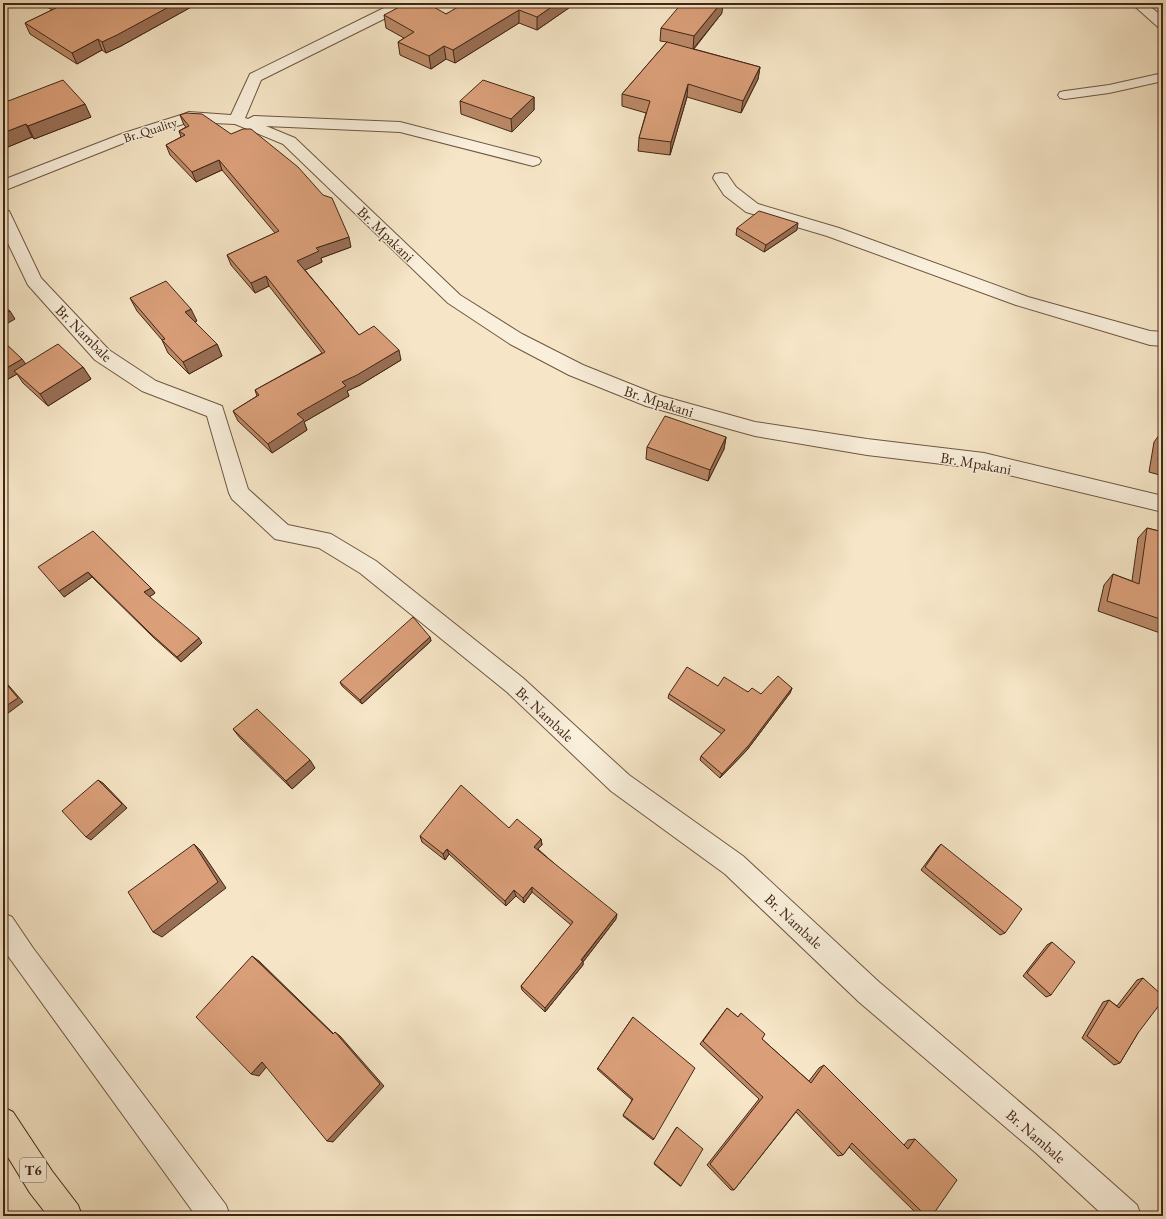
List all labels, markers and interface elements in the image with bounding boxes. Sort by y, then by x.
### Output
street label: Br. Quality [121,113,179,147]
street label: Br. Mpakani [354,202,419,266]
street label: Br. Nambale [52,301,117,366]
street label: Br. Mpakani [622,381,696,421]
street label: Br. Mpakani [939,447,1013,479]
street label: Br. Nambale [512,682,578,746]
street label: Br. Nambale [761,889,827,953]
street label: Br. Nambale [1002,1105,1070,1167]
road number: T6 [20,1158,46,1182]

